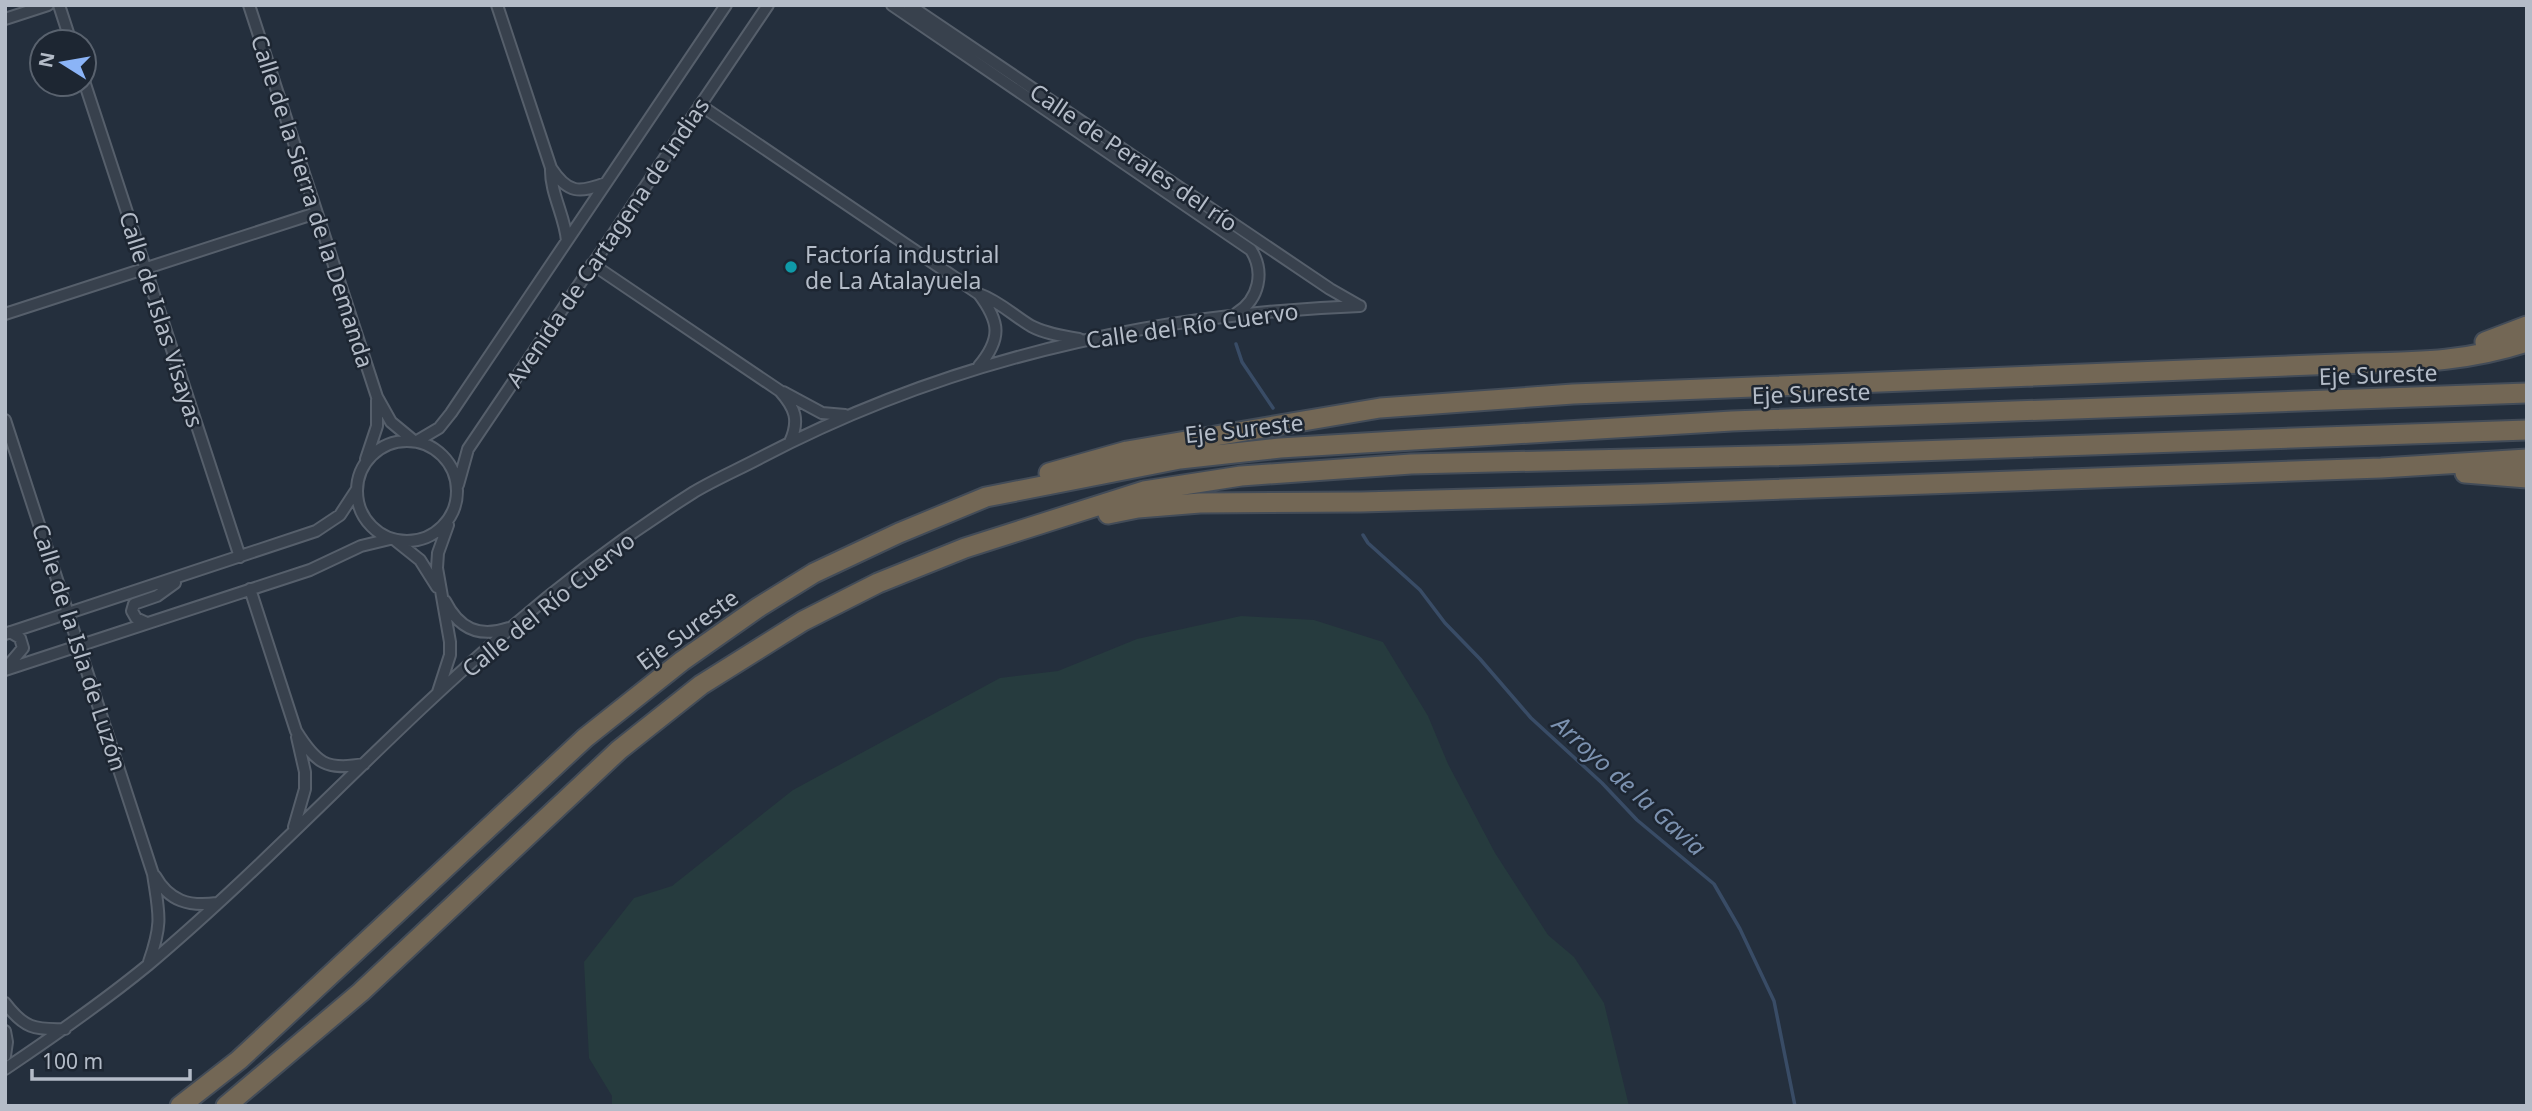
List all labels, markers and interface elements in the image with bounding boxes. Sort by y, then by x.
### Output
north arrow [28,28,98,98]
street label: Calle de la Sierra de la Demanda [244,30,382,372]
text: N [32,50,61,70]
street label: Calle de Perales del río [1024,75,1244,239]
street label: Avenida de Cartagena de Indias [498,91,716,393]
street label: Calle de Islas Visayas [112,207,212,431]
place label: Factoría industrial de La Atalayuela [805,238,1000,296]
marker: Factoría industrial de La Atalayuela [783,259,799,275]
street label: Calle del Río Cuervo [1084,294,1300,356]
street label: Eje Sureste [2318,356,2438,392]
street label: Eje Sureste [1751,375,1871,411]
street label: Eje Sureste [1183,406,1305,450]
street label: Calle de la Isla de Luzón [25,519,135,775]
street label: Calle del Río Cuervo [455,524,641,684]
street label: Eje Sureste [630,581,744,677]
water label: Arroyo de la Gavia [1545,706,1714,863]
scale bar [32,1038,189,1082]
text: 100 m [42,1047,103,1075]

